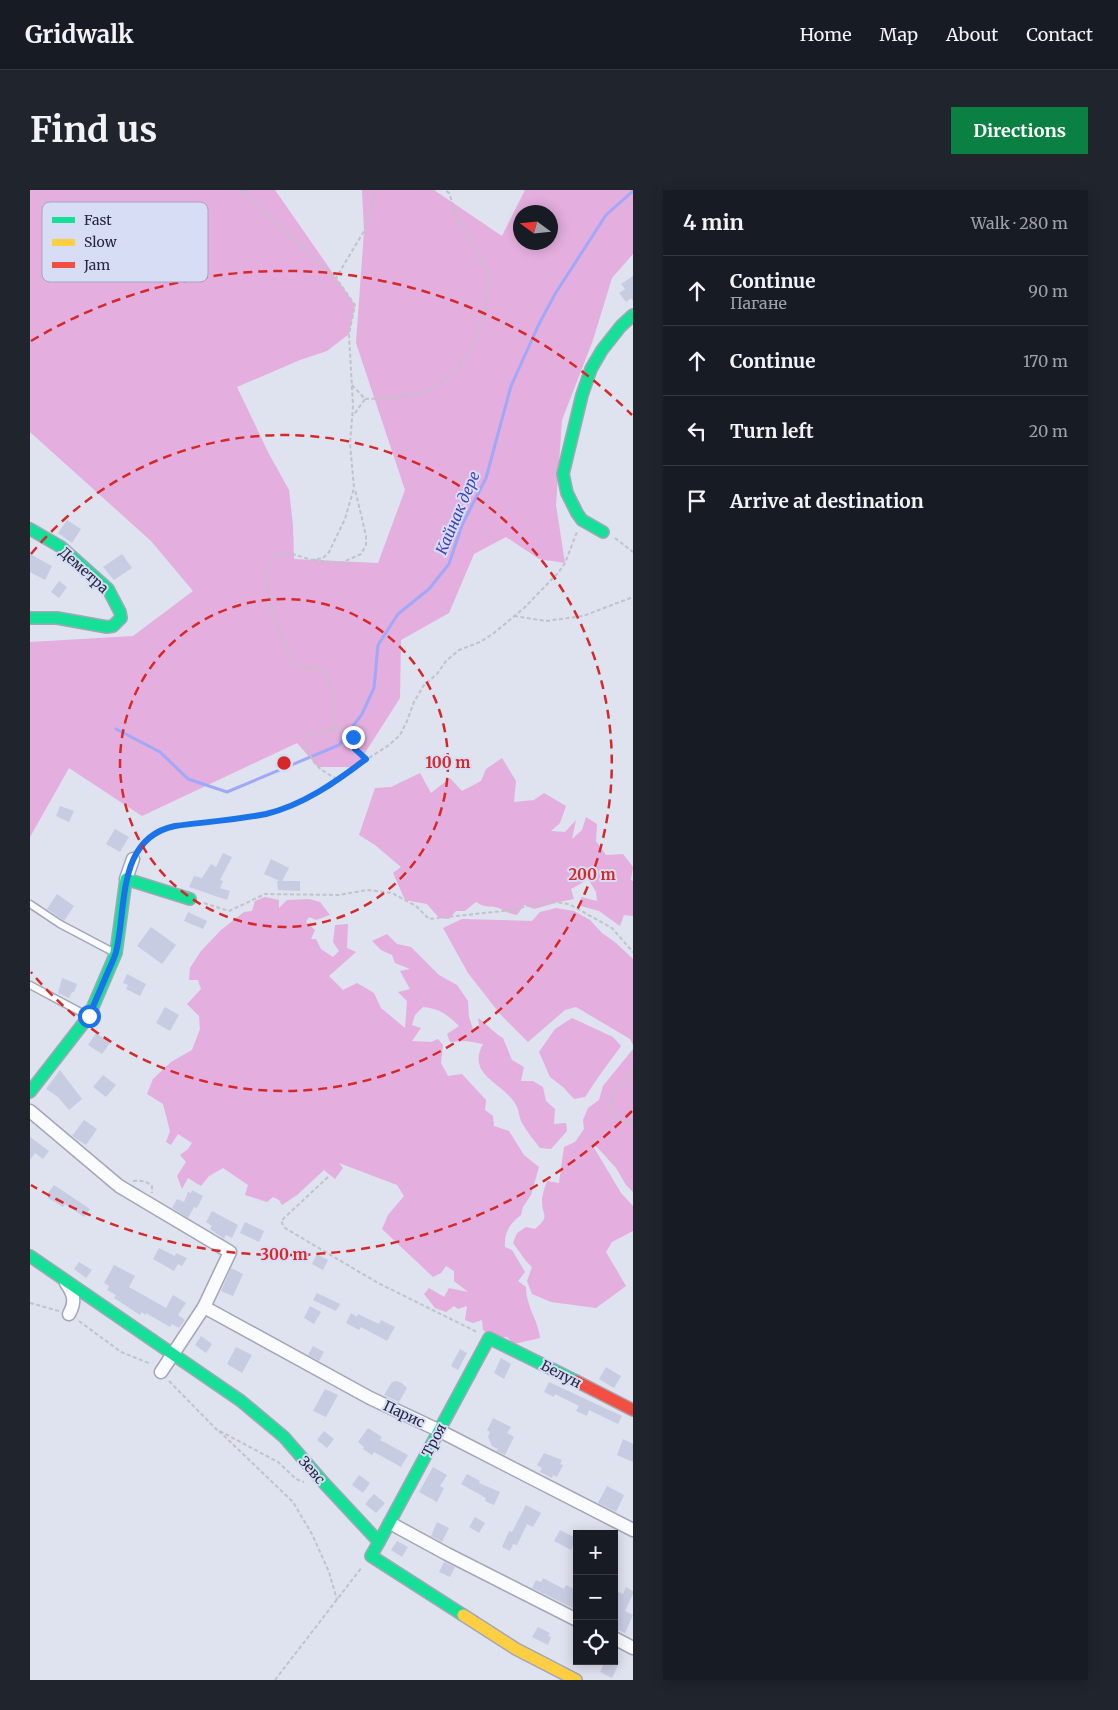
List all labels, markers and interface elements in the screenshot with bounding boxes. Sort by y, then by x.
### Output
text: Gridwalk [25,19,134,50]
text: Home [800,23,852,46]
text: Map [880,23,918,46]
text: About [946,23,998,46]
text: Contact [1026,23,1093,46]
button: Directions [951,107,1088,154]
text: Find us [30,108,157,152]
legend [42,202,208,282]
north arrow [513,205,558,250]
text: 4 min [683,209,744,236]
text: Fast [84,211,112,229]
text: Walk · 280 m [971,213,1068,233]
text: Slow [84,233,117,251]
text: Jam [83,256,110,274]
text: Continue [730,269,816,293]
icon: ahead [683,277,711,305]
text: 90 m [1028,281,1068,301]
text: Пагане [730,293,787,313]
icon: ahead [683,347,711,375]
text: Continue [730,349,816,373]
text: 170 m [1023,351,1068,371]
icon: left [683,417,711,445]
text: Turn left [730,419,814,443]
text: 20 m [1029,421,1068,441]
water label: Кайнак дере [431,468,484,557]
icon: arrive [683,487,711,515]
text: Arrive at destination [730,489,924,513]
street label: Деметра [56,543,113,597]
route end [342,726,365,749]
text: 100 m [426,753,470,772]
centre of rings [275,754,293,772]
text: 200 m [568,865,616,884]
route start [78,1005,101,1028]
text: 300 m [260,1245,308,1264]
street label: Белун [538,1356,585,1392]
street label: Парис [381,1397,427,1431]
street label: Троя [418,1420,450,1460]
street label: Зевс [295,1452,329,1488]
map controls [573,1530,618,1665]
button: + [573,1530,618,1575]
button: − [573,1575,618,1620]
button: locate [573,1620,618,1665]

